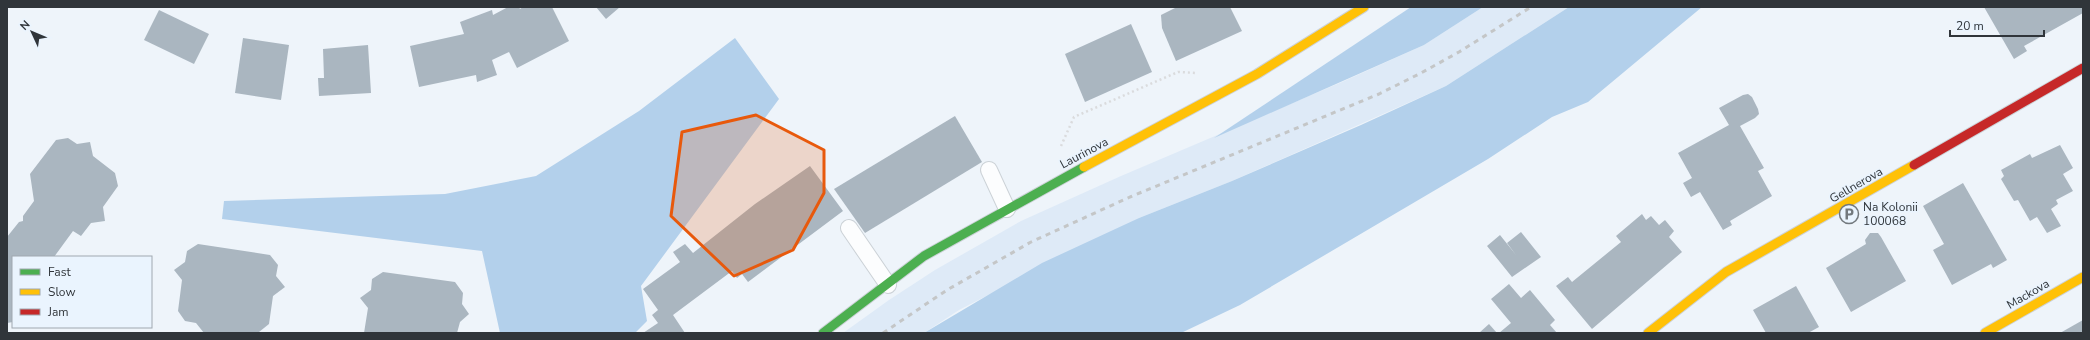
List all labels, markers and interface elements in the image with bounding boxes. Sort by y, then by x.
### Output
north arrow [12,12,52,52]
scale bar [1950,12,2044,38]
text: N [17,17,33,34]
text: 20 m [1956,18,1984,34]
street label: Laurinova [1057,134,1111,172]
street label: Gellnerova [1827,163,1885,207]
place label: Na Kolonii 100068 [1863,199,1918,229]
parking icon: Na Kolonii 100068 [1838,203,1860,225]
legend [12,256,152,328]
text: Fast [48,264,71,280]
street label: Mackova [2004,275,2052,313]
text: Slow [48,284,76,300]
text: Jam [47,304,69,320]

